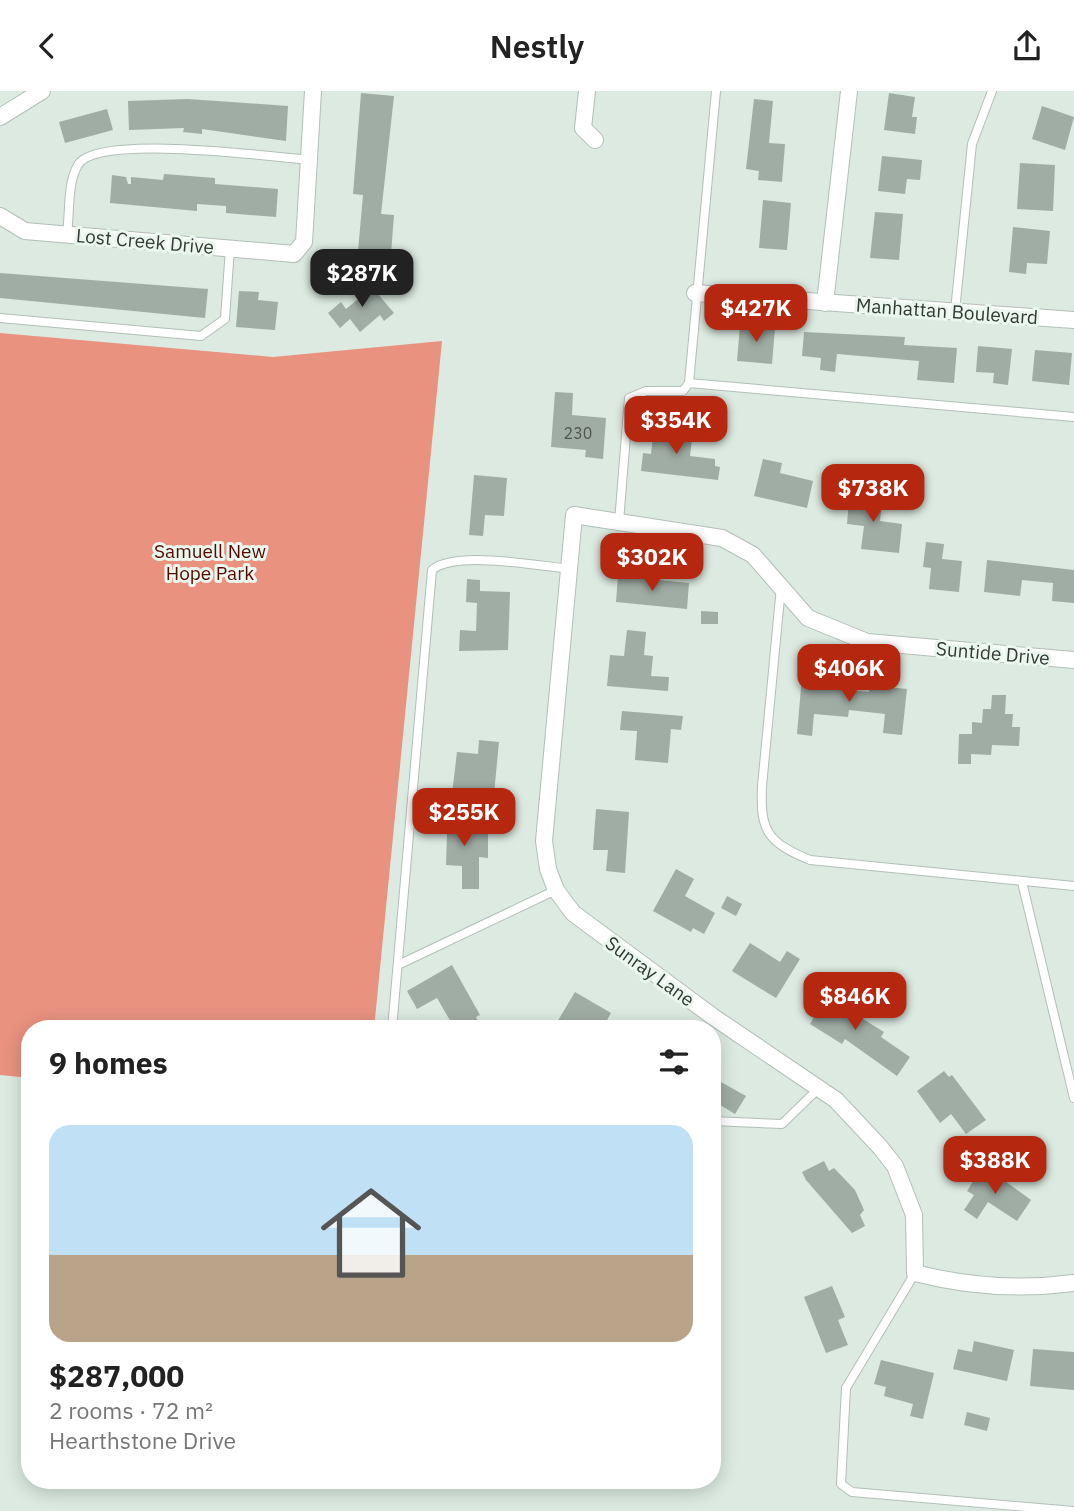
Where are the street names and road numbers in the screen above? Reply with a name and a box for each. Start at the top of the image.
street label: Lost Creek Drive [75,223,215,259]
street label: Manhattan Boulevard [855,293,1039,329]
street label: Suntide Drive [935,636,1051,670]
street label: Sunray Lane [601,931,699,1011]

